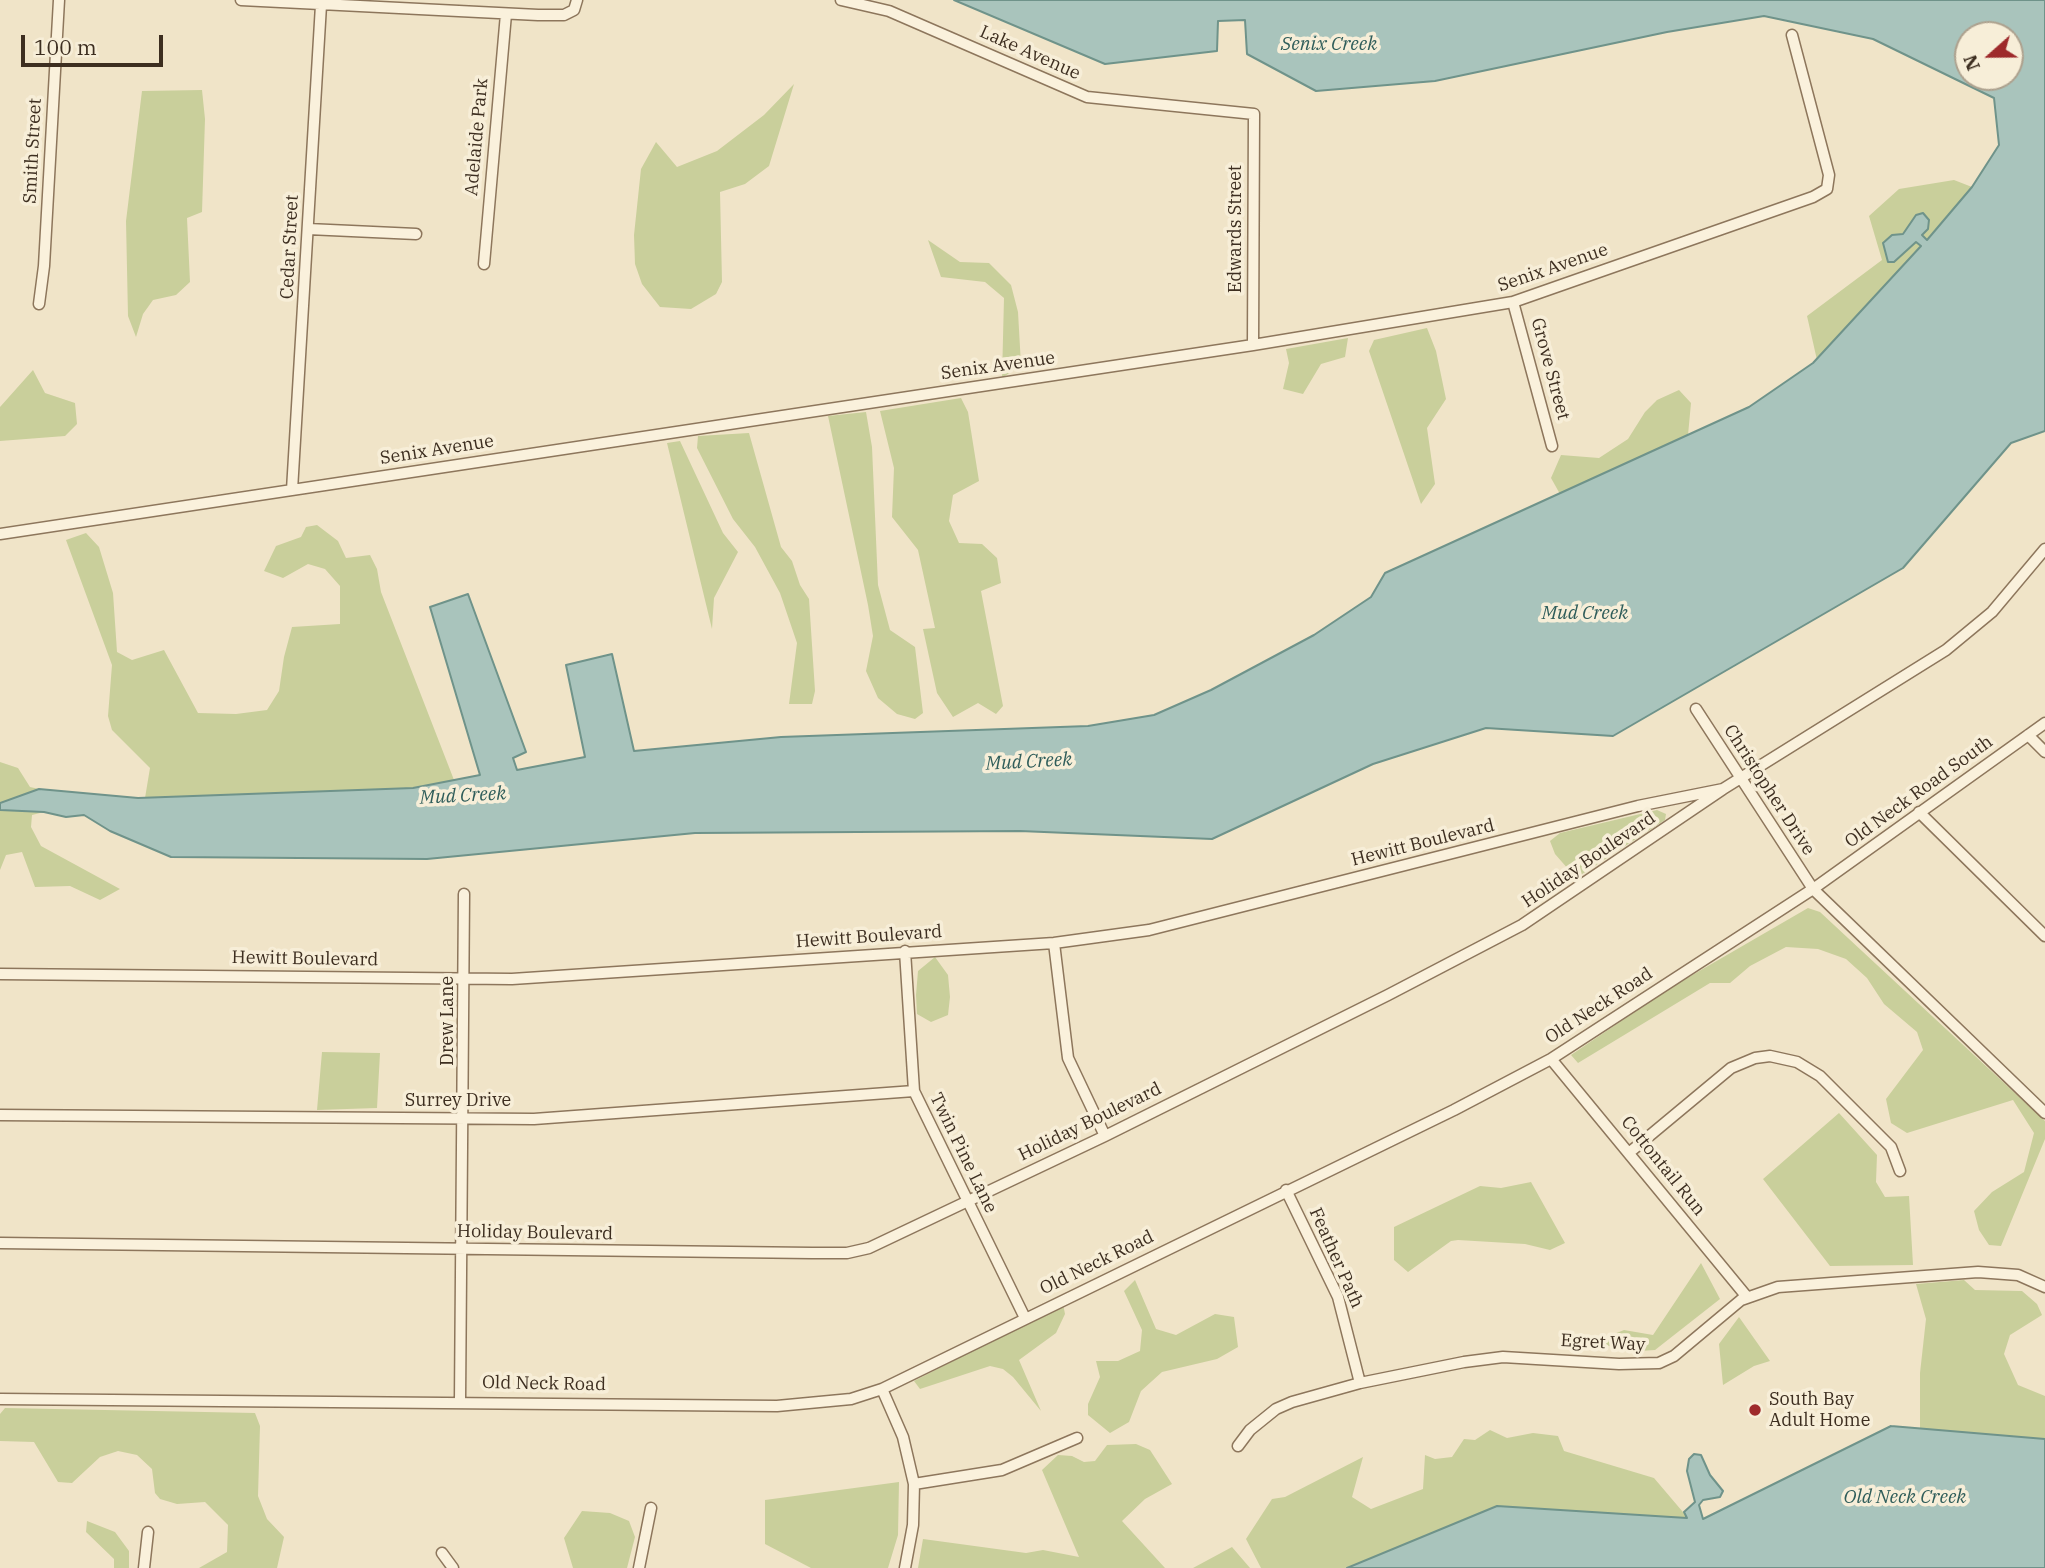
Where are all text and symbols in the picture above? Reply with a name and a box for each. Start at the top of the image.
scale bar [24,21,166,65]
street label: Lake Avenue [976,21,1084,85]
north arrow [1954,21,2024,91]
text: 100 m [34,33,97,61]
water label: Senix Creek [1281,34,1377,56]
text: N [1957,51,1985,74]
street label: Adelaide Park [461,77,493,197]
street label: Smith Street [19,98,47,204]
street label: Edwards Street [1225,165,1247,293]
street label: Cedar Street [276,194,304,300]
street label: Senix Avenue [1495,239,1611,297]
street label: Grove Street [1526,316,1574,422]
street label: Senix Avenue [940,347,1056,385]
street label: Senix Avenue [379,430,495,470]
water label: Mud Creek [1542,603,1628,625]
street label: Christopher Drive [1719,721,1819,859]
street label: Old Neck Road South [1841,731,1997,853]
water label: Mud Creek [985,748,1073,776]
water label: Mud Creek [419,782,507,810]
street label: Holiday Boulevard [1518,807,1660,913]
street label: Hewitt Boulevard [1349,815,1497,871]
street label: Hewitt Boulevard [795,921,943,953]
street label: Hewitt Boulevard [231,947,379,971]
street label: Old Neck Road [1541,963,1657,1049]
street label: Drew Lane [437,976,459,1066]
street label: Holiday Boulevard [1015,1078,1165,1166]
street label: Twin Pine Lane [925,1089,1001,1217]
street label: Surrey Drive [405,1090,511,1112]
street label: Cottontail Run [1616,1112,1710,1220]
street label: Feather Path [1304,1204,1368,1312]
street label: Holiday Boulevard [457,1221,613,1245]
street label: Old Neck Road [1037,1226,1157,1300]
street label: Egret Way [1560,1330,1646,1356]
street label: Old Neck Road [482,1372,606,1396]
place label: South Bay Adult Home [1769,1389,1870,1432]
marker: South Bay Adult Home [1747,1402,1763,1418]
water label: Old Neck Creek [1844,1487,1966,1509]

